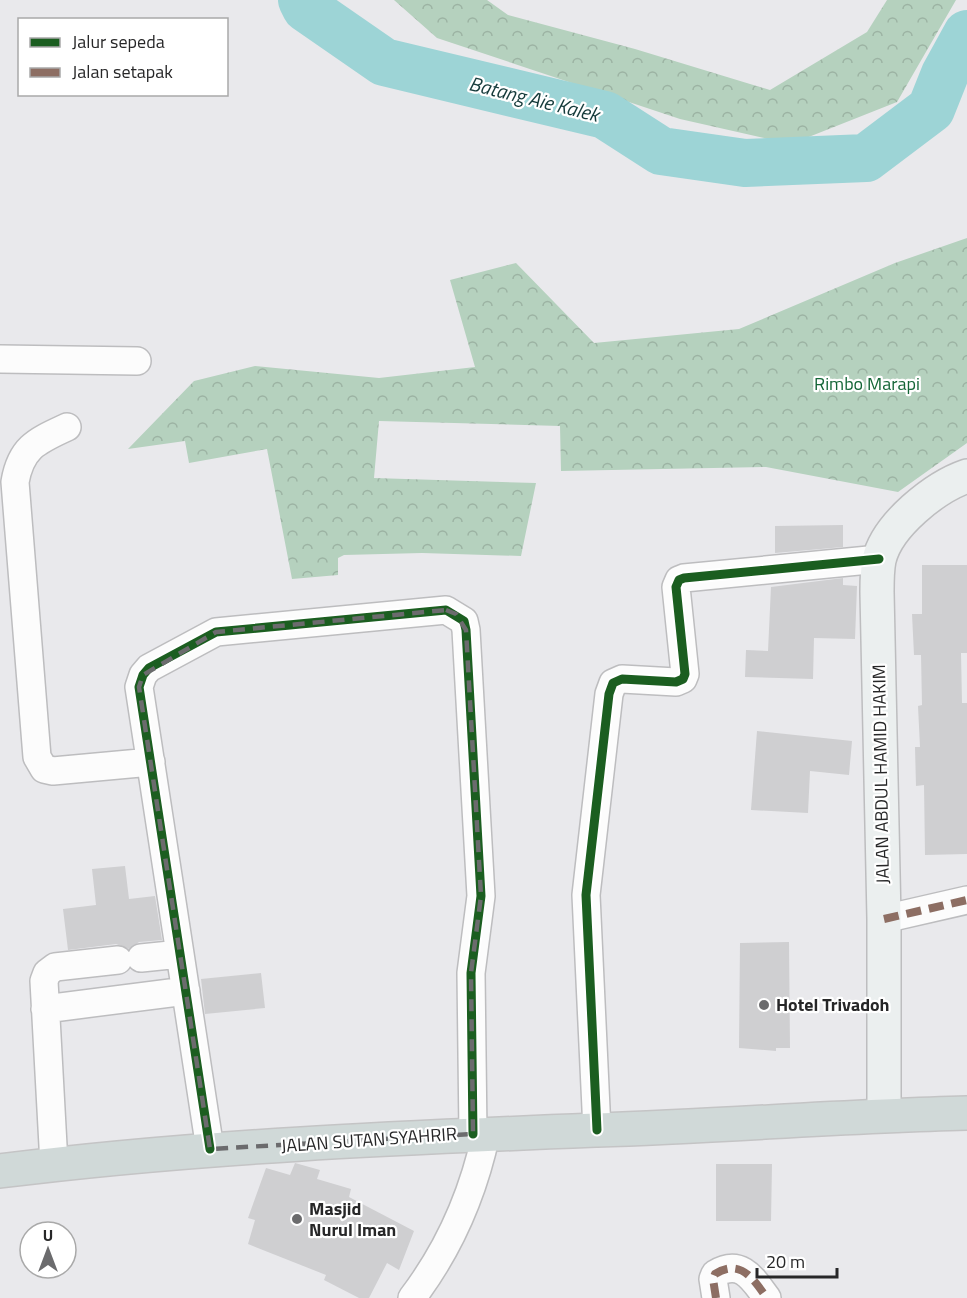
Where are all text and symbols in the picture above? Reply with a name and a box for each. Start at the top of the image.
legend [18,18,228,96]
text: Jalur sepeda [72,28,165,55]
text: Jalan setapak [72,58,173,85]
water label: Batang Aie Kalek [466,67,604,130]
park label: Rimbo Marapi [814,370,920,397]
street label: JALAN ABDUL HAMID HAKIM [865,664,896,884]
place label: Hotel Trivadoh [776,991,890,1018]
marker: Hotel Trivadoh [757,998,771,1012]
street label: JALAN SUTAN SYAHRIR [280,1120,458,1159]
place label: Masjid Nurul Iman [309,1195,396,1243]
marker: Masjid Nurul Iman [290,1212,304,1226]
north arrow [18,1220,78,1280]
text: U [43,1223,53,1247]
scale bar [757,1241,836,1279]
text: 20 m [766,1248,805,1275]

